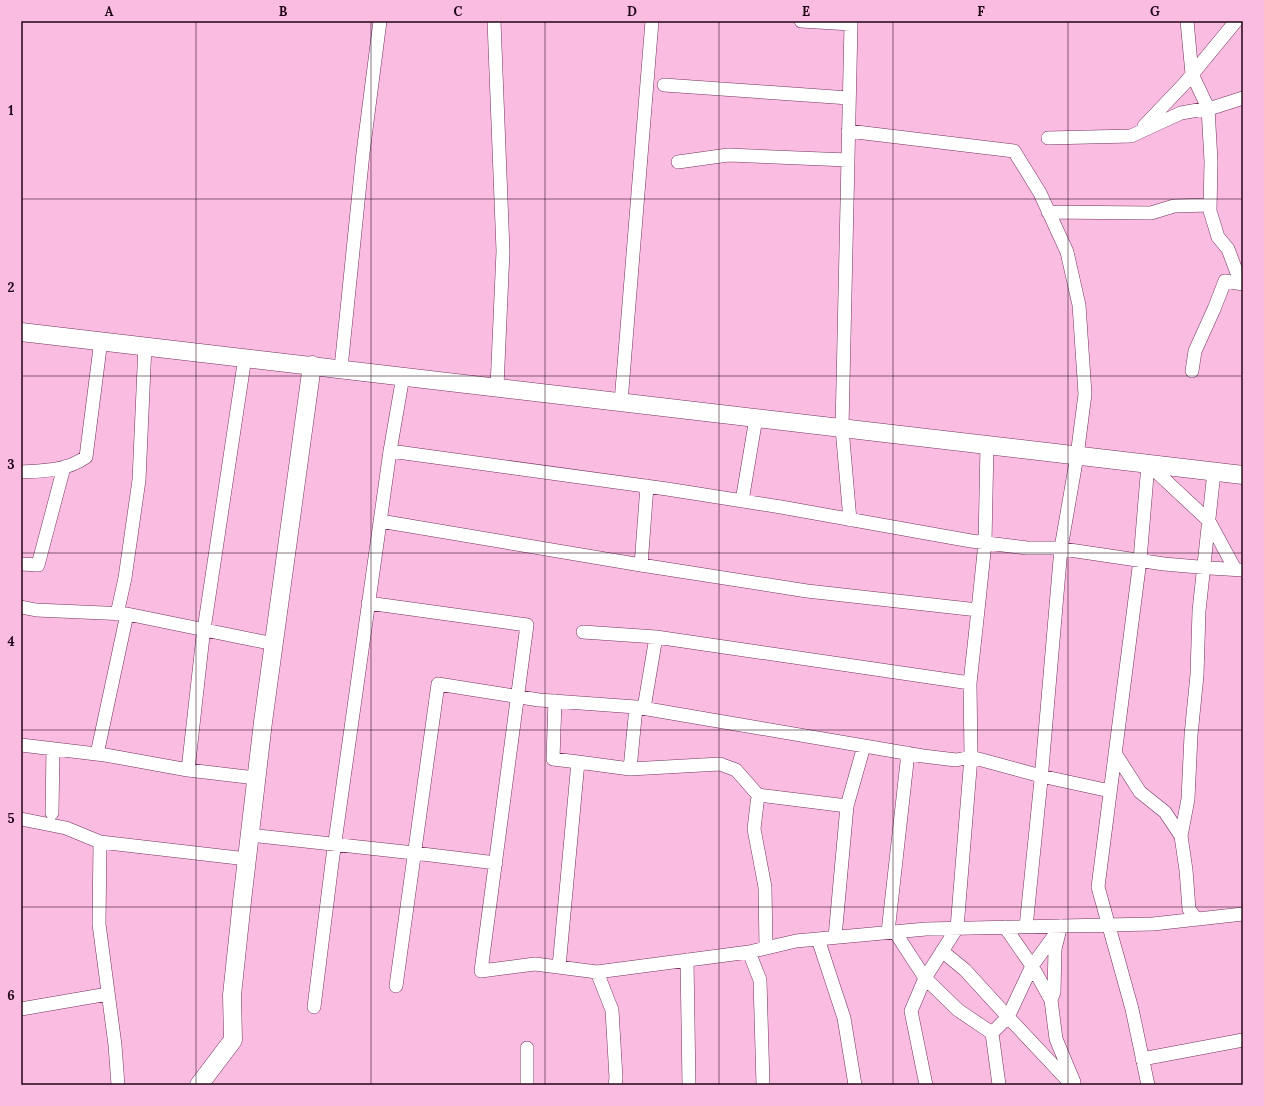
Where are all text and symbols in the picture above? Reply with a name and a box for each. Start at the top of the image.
text: A [105,3,114,20]
text: B [279,3,288,20]
text: C [454,3,463,20]
text: D [627,3,637,20]
text: E [802,3,810,20]
text: F [977,3,985,20]
text: G [1150,3,1160,20]
text: 1 [8,102,14,119]
text: 2 [8,279,15,296]
text: 3 [7,456,15,473]
text: 4 [7,633,15,650]
text: 5 [7,810,15,827]
text: 6 [7,987,15,1004]

